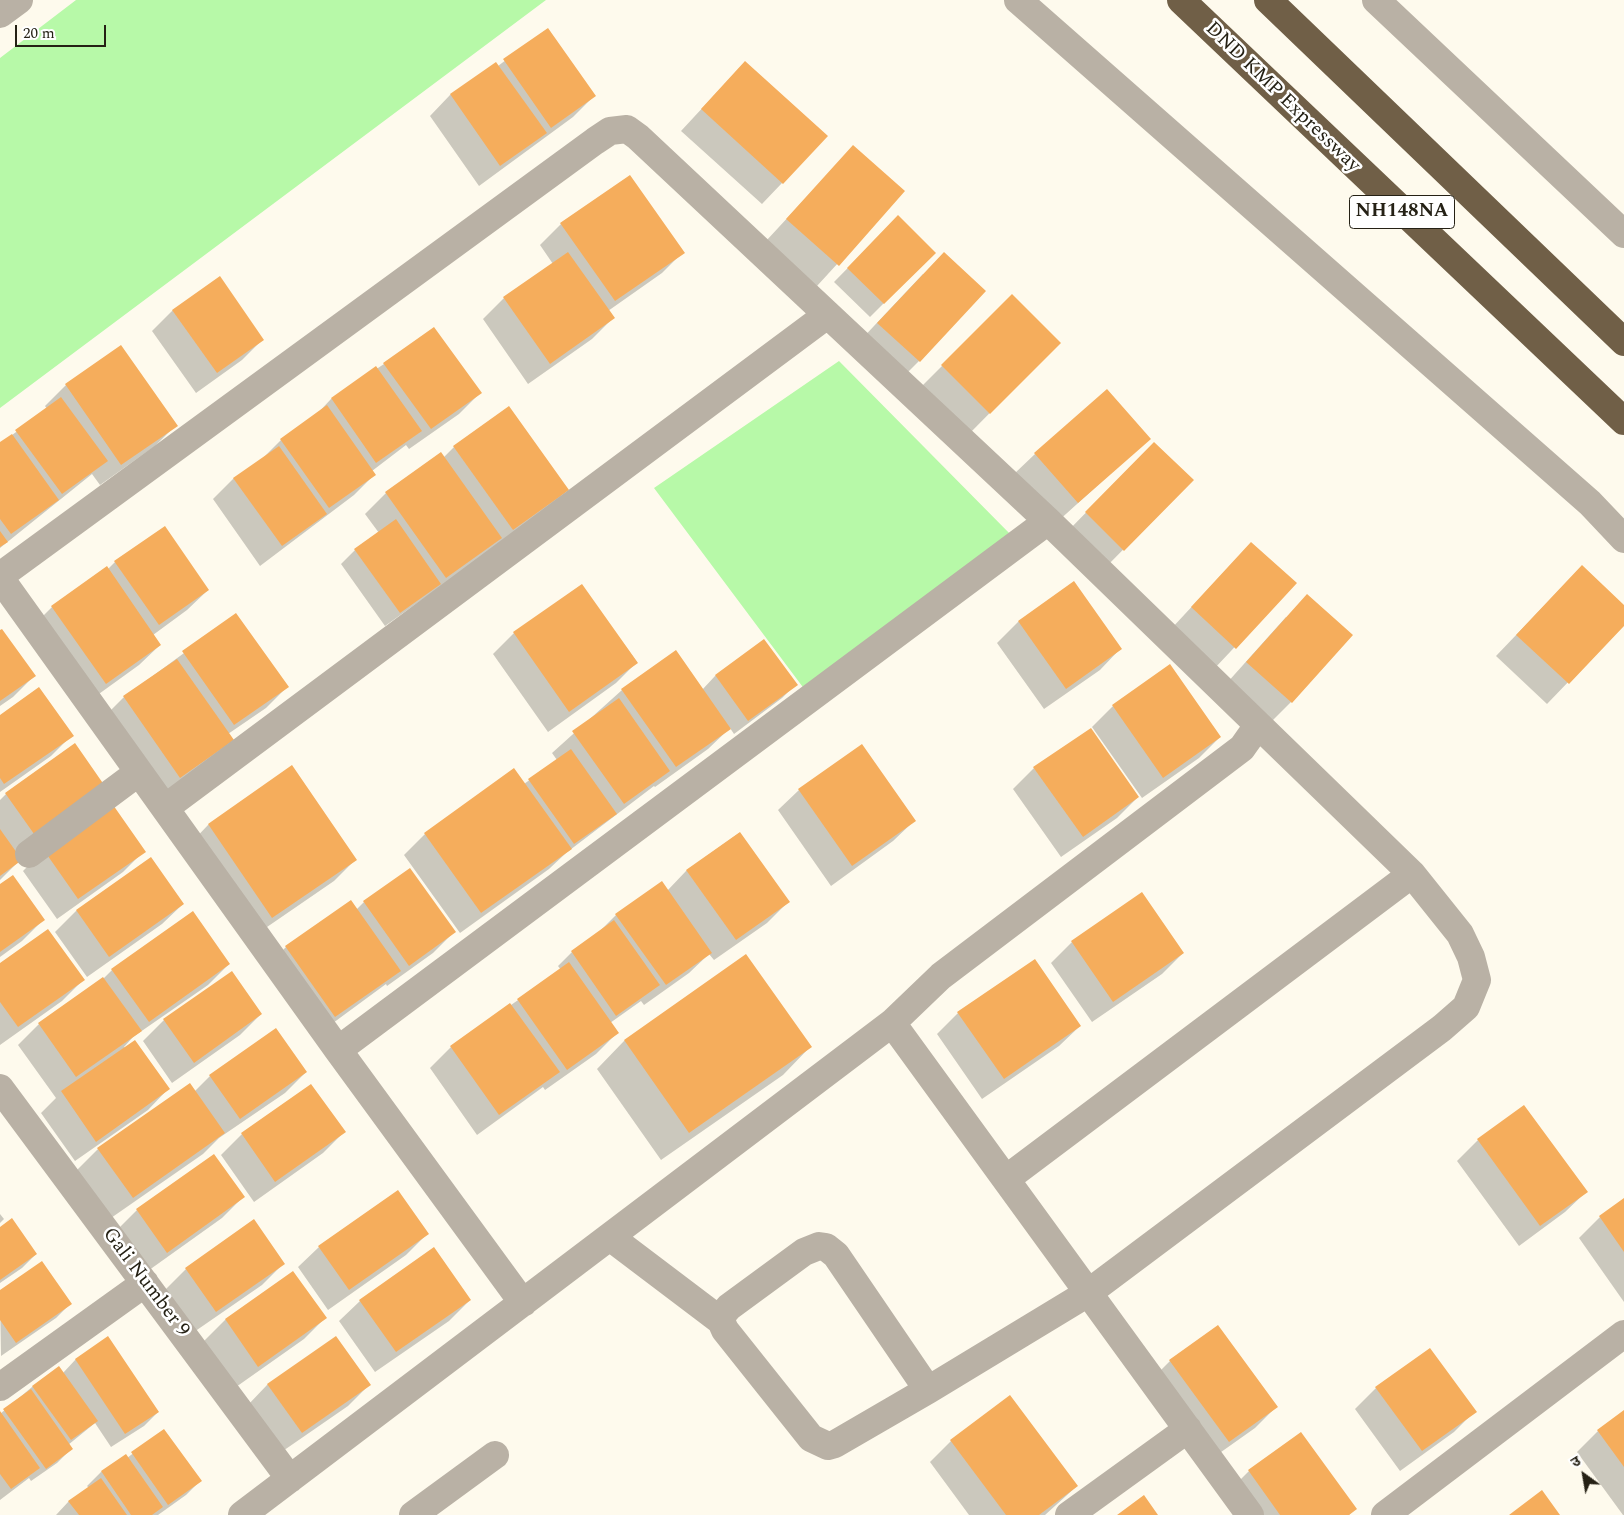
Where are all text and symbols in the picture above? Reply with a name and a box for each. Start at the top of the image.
scale bar [18,15,109,47]
street label: DND KMP Expressway [1199,18,1365,178]
text: 20 m [23,22,55,45]
road number: NH148NA [1350,196,1454,228]
street label: Gali Number 9 [96,1224,194,1342]
north arrow [1559,1450,1609,1500]
text: उ [1567,1451,1585,1473]

